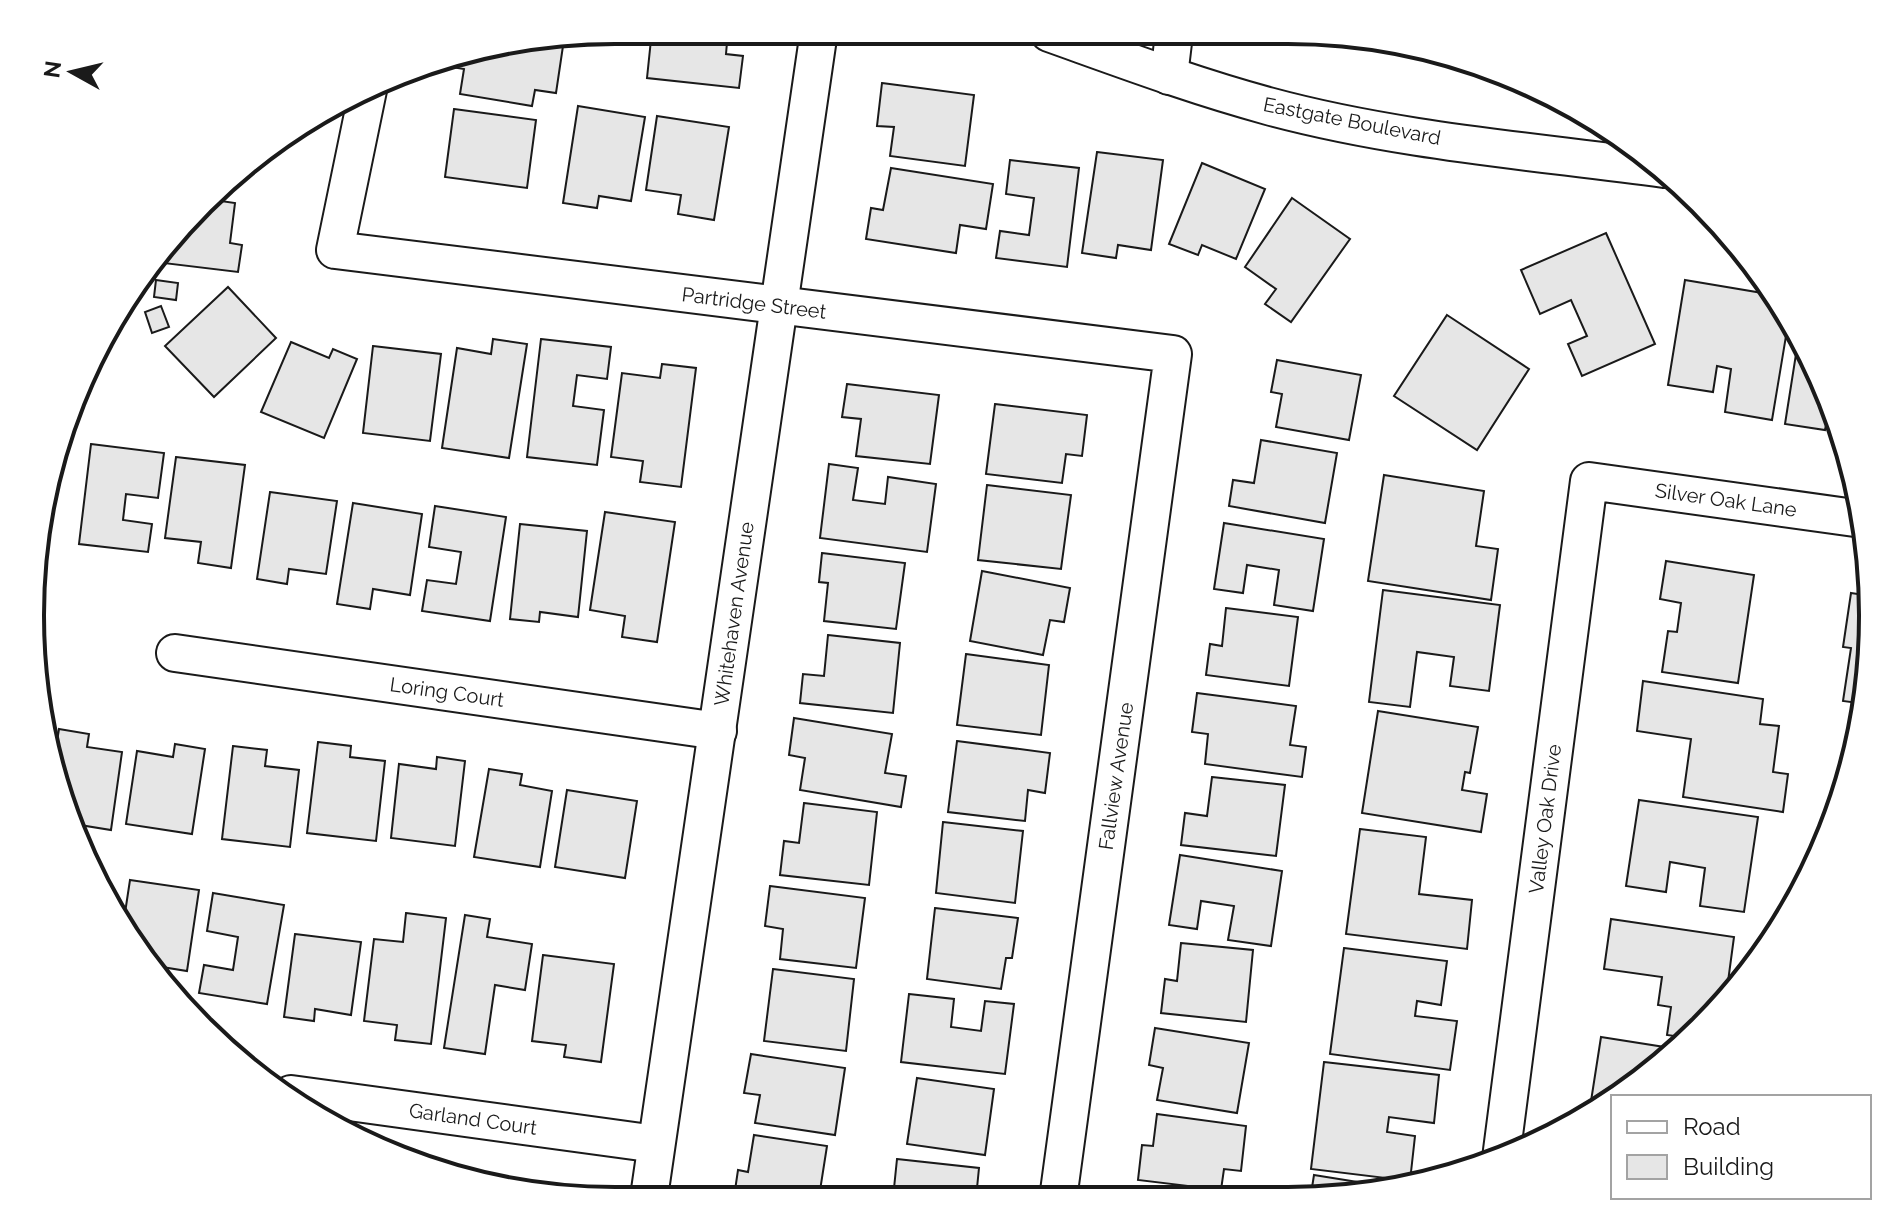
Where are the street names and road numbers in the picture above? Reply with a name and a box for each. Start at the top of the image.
street label: Eastgate Boulevard [1261,92,1443,150]
street label: Partridge Street [680,282,828,324]
street label: Silver Oak Lane [1654,478,1799,522]
street label: Whitehaven Avenue [709,520,759,708]
street label: Loring Court [388,672,506,712]
street label: Fallview Avenue [1094,700,1138,851]
street label: Valley Oak Drive [1524,743,1566,895]
street label: Garland Court [407,1098,539,1140]

